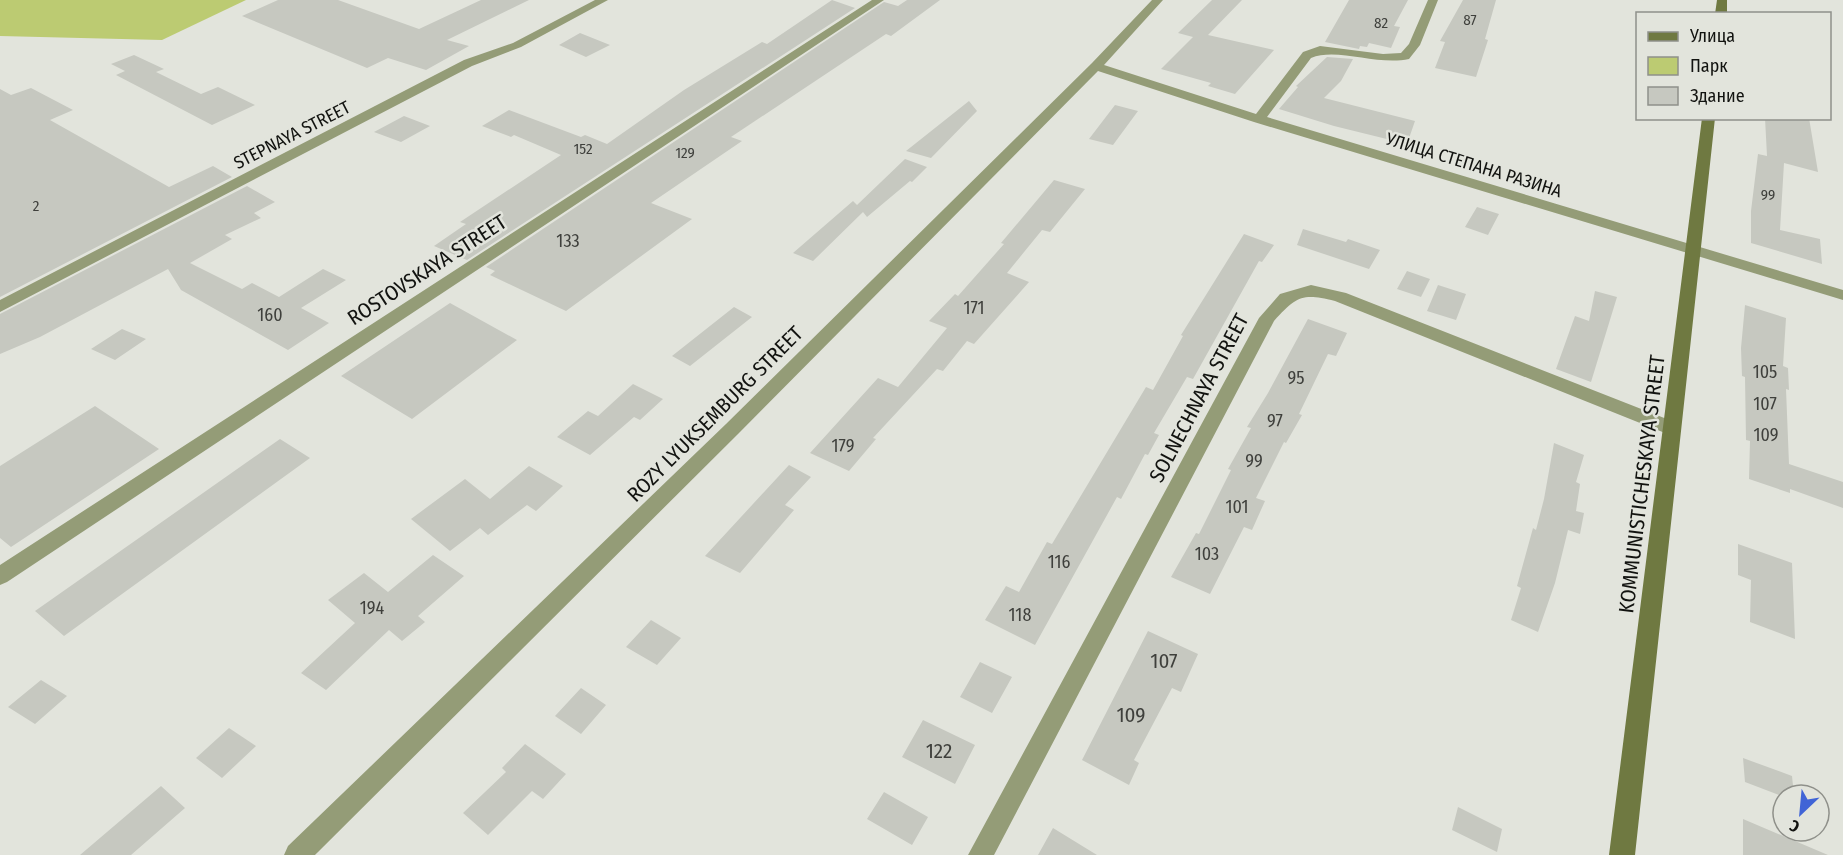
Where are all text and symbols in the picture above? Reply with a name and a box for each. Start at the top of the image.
house number: 87 [1463,11,1477,29]
legend [1636,12,1831,120]
house number: 82 [1374,14,1388,32]
text: Улица [1689,25,1735,47]
text: Парк [1690,55,1728,77]
text: Здание [1690,85,1745,107]
street label: STEPNAYA STREET [230,96,355,174]
street label: УЛИЦА СТЕПАНА РАЗИНА [1382,127,1565,202]
house number: 152 [573,140,593,158]
house number: 129 [675,144,695,162]
house number: 99 [1761,186,1775,204]
house number: 2 [33,197,40,215]
street label: ROSTOVSKAYA STREET [343,209,512,331]
house number: 133 [556,230,580,252]
house number: 171 [963,297,985,319]
house number: 160 [257,304,283,326]
street label: SOLNECHNAYA STREET [1144,309,1255,487]
street label: ROZY LYUKSEMBURG STREET [622,320,809,507]
street label: KOMMUNISTICHESKAYA STREET [1613,353,1671,615]
house number: 105 [1753,361,1777,383]
house number: 95 [1287,367,1305,389]
house number: 107 [1753,393,1777,415]
house number: 97 [1267,410,1283,432]
house number: 109 [1753,424,1779,446]
house number: 179 [832,435,854,457]
house number: 99 [1245,450,1263,472]
house number: 101 [1226,496,1248,518]
house number: 103 [1195,543,1219,565]
house number: 116 [1048,551,1070,573]
house number: 194 [360,597,384,619]
house number: 118 [1009,604,1031,626]
house number: 107 [1150,648,1178,674]
house number: 109 [1116,702,1146,728]
house number: 122 [926,738,952,764]
north arrow [1771,783,1831,843]
text: С [1786,815,1803,836]

